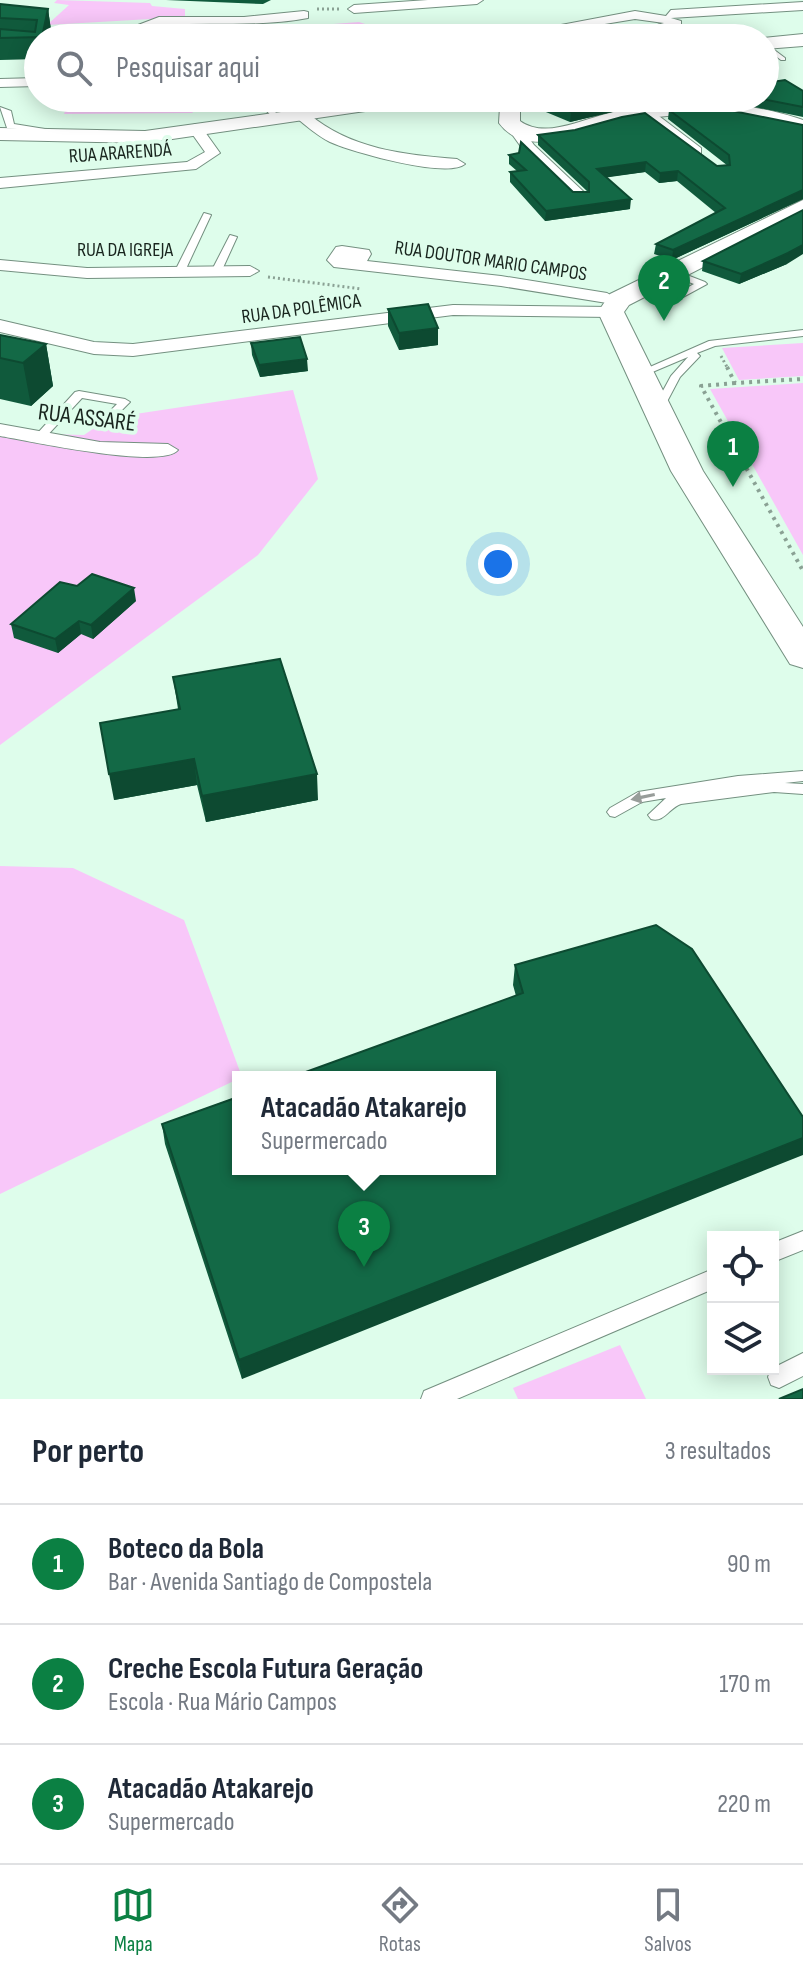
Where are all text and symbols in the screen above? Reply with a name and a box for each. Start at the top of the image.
search box [24,24,779,112]
icon: search [52,46,96,90]
text: Pesquisar aqui [116,50,260,86]
street label: RUA ARARENDÁ [68,137,173,169]
street label: RUA DOUTOR MARIO CAMPOS [393,236,589,286]
street label: RUA DA IGREJA [77,238,173,262]
pin: 2 [638,255,690,321]
street label: RUA DA POLÊMICA [240,289,363,329]
street label: RUA ASSARÉ [36,397,138,438]
pin: 1 [707,421,759,487]
your location [478,544,518,584]
one-way arrow [630,791,655,804]
popup [232,1071,496,1175]
text: Atacadão Atakarejo [261,1090,467,1126]
text: Supermercado [261,1126,388,1157]
pin: 3 [338,1201,390,1267]
map controls [707,1231,779,1375]
button: locate [707,1231,779,1303]
button: layers [707,1303,779,1375]
text: Por perto [32,1431,144,1472]
text: 3 resultados [665,1436,771,1467]
text: Boteco da Bola [108,1531,264,1567]
text: 1 [53,1549,63,1580]
text: 90 m [727,1549,771,1580]
text: Bar · Avenida Santiago de Compostela [108,1567,432,1598]
text: Creche Escola Futura Geração [108,1651,423,1687]
text: 2 [52,1669,64,1700]
text: 170 m [719,1669,771,1700]
text: Escola · Rua Mário Campos [108,1687,337,1718]
text: Atacadão Atakarejo [108,1771,314,1807]
text: 3 [52,1789,64,1820]
text: 220 m [717,1789,771,1820]
text: Supermercado [108,1807,235,1838]
tab: Mapa [111,1883,155,1958]
tab: Rotas [378,1883,422,1958]
tab: Salvos [644,1883,692,1958]

